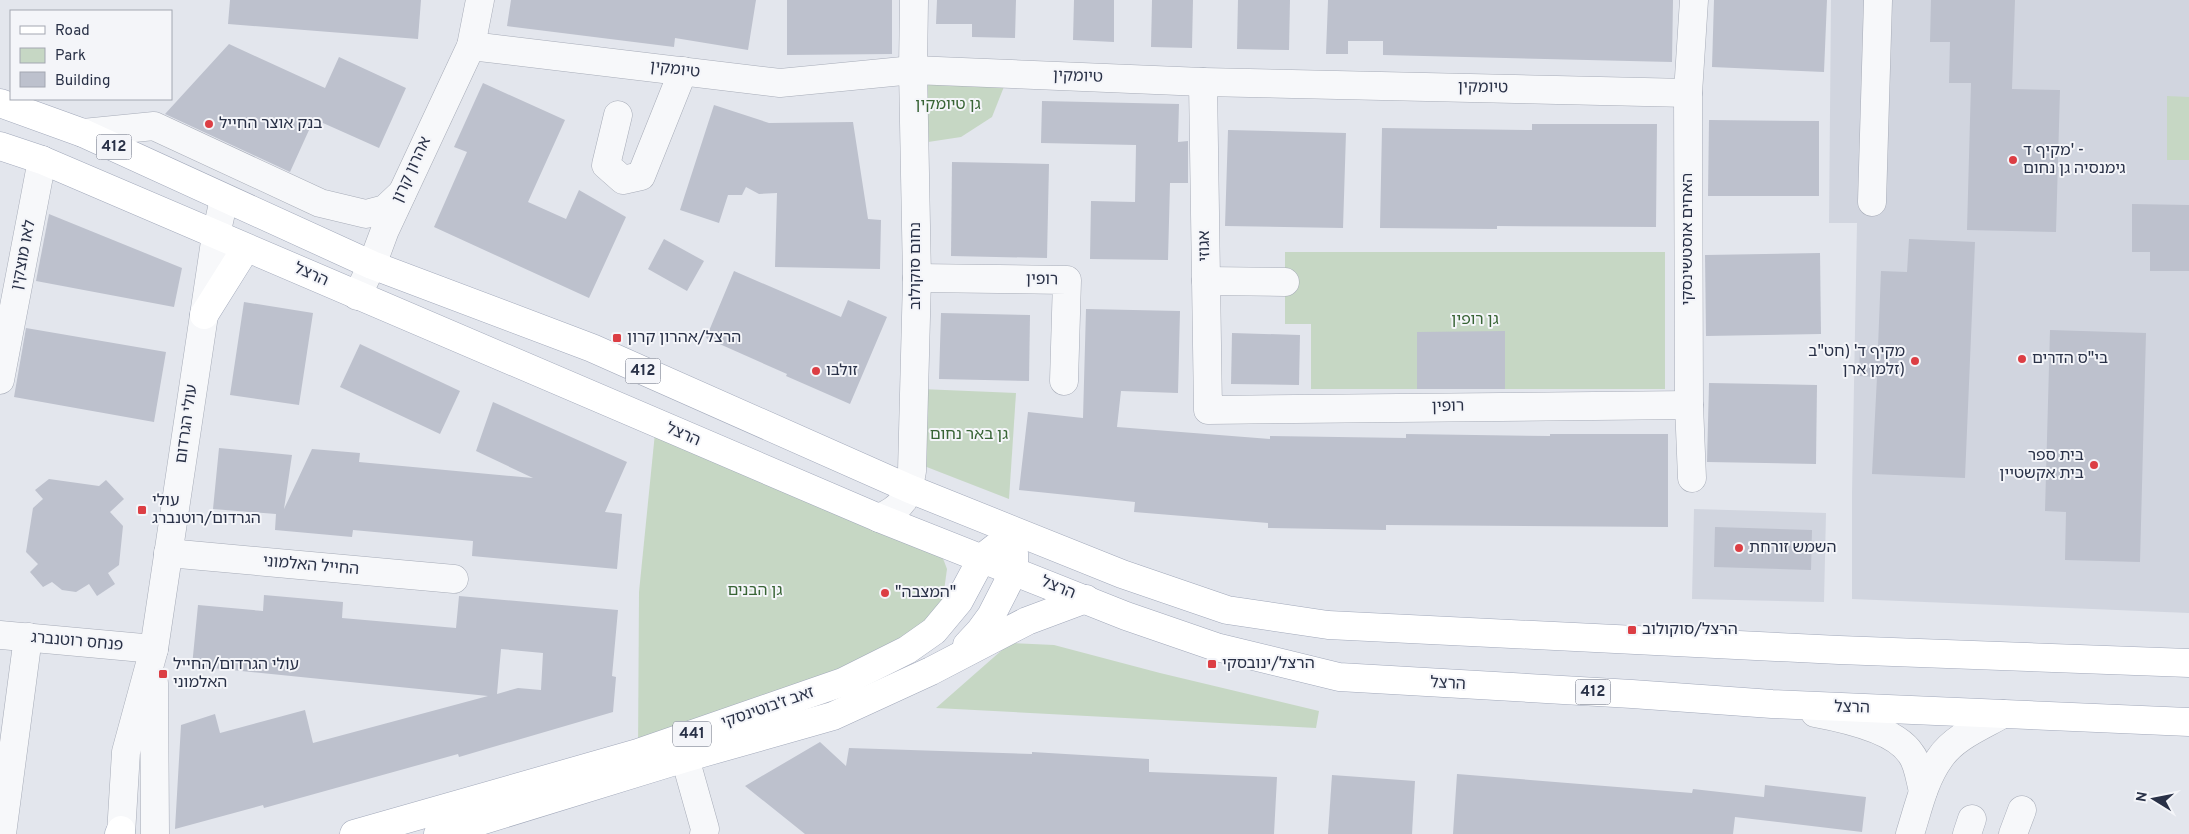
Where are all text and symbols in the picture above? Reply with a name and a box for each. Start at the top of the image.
legend [10,10,172,100]
text: Road [55,22,90,41]
text: Park [55,47,86,66]
street label: טיומקין [649,57,701,83]
street label: טיומקין [1053,66,1103,88]
text: Building [55,72,110,91]
street label: טיומקין [1458,78,1508,98]
park label: גן טיומקין [915,95,981,115]
place label: בנק אוצר החייל [219,114,322,134]
marker: בנק אוצר החייל [203,118,215,130]
road number: 412 [96,134,132,160]
street label: אהרון קרון [388,134,436,206]
place label: מקיף ד' - גימנסיה גן נחום [2023,141,2125,179]
marker: מקיף ד' - גימנסיה גן נחום [2007,154,2019,166]
street label: האחים אוסטשינסקי [1678,173,1698,305]
street label: לאו מוצקין [7,218,41,292]
street label: נחום סוקולוב [906,222,926,310]
street label: אגוזי [1195,230,1215,262]
street label: הרצל [291,259,331,291]
street label: רופין [1026,270,1058,290]
park label: גן רופין [1451,310,1499,330]
place label: הרצל/אהרון קרון [627,328,741,348]
marker: הרצל/אהרון קרון [611,332,623,344]
place label: מקיף ד' (חט"ב זלמן ארן) [1808,342,1905,380]
place label: בי"ס הדרים [2032,349,2108,369]
marker: בי"ס הדרים [2016,353,2028,365]
marker: מקיף ד' (חט"ב זלמן ארן) [1909,355,1921,367]
road number: 412 [626,358,660,384]
place label: זולבו [826,361,858,381]
marker: זולבו [810,365,822,377]
street label: עולי הגרדום [172,383,202,465]
street label: רופין [1432,397,1464,417]
street label: הרצל [663,419,703,451]
park label: גן באר נחום [930,425,1008,445]
place label: בית ספר בית אקשטיין [1999,446,2084,484]
marker: בית ספר בית אקשטיין [2088,459,2100,471]
place label: עולי הגרדום/רוטנברג [152,491,261,529]
marker: עולי הגרדום/רוטנברג [136,504,148,516]
place label: השמש זורחת [1749,538,1837,558]
marker: השמש זורחת [1733,542,1745,554]
street label: החייל האלמוני [262,552,360,580]
street label: הרצל [1038,572,1078,604]
park label: גן הבנים [727,581,783,601]
place label: "המצבה" [895,583,956,603]
marker: "המצבה" [879,587,891,599]
place label: הרצל/סוקולוב [1642,620,1738,640]
marker: הרצל/סוקולוב [1626,624,1638,636]
street label: פנחס רוטנברג [30,628,124,656]
place label: הרצל/ינובסקי [1222,654,1315,674]
place label: עולי הגרדום/החייל האלמוני [173,655,299,693]
marker: הרצל/ינובסקי [1206,658,1218,670]
marker: עולי הגרדום/החייל האלמוני [157,668,169,680]
street label: הרצל [1430,673,1466,695]
road number: 412 [1576,680,1610,704]
street label: זאב ז'בוטינסקי [719,683,817,733]
street label: הרצל [1834,697,1870,719]
road number: 441 [673,722,711,746]
north arrow [2129,774,2179,824]
text: N [2133,791,2152,803]

